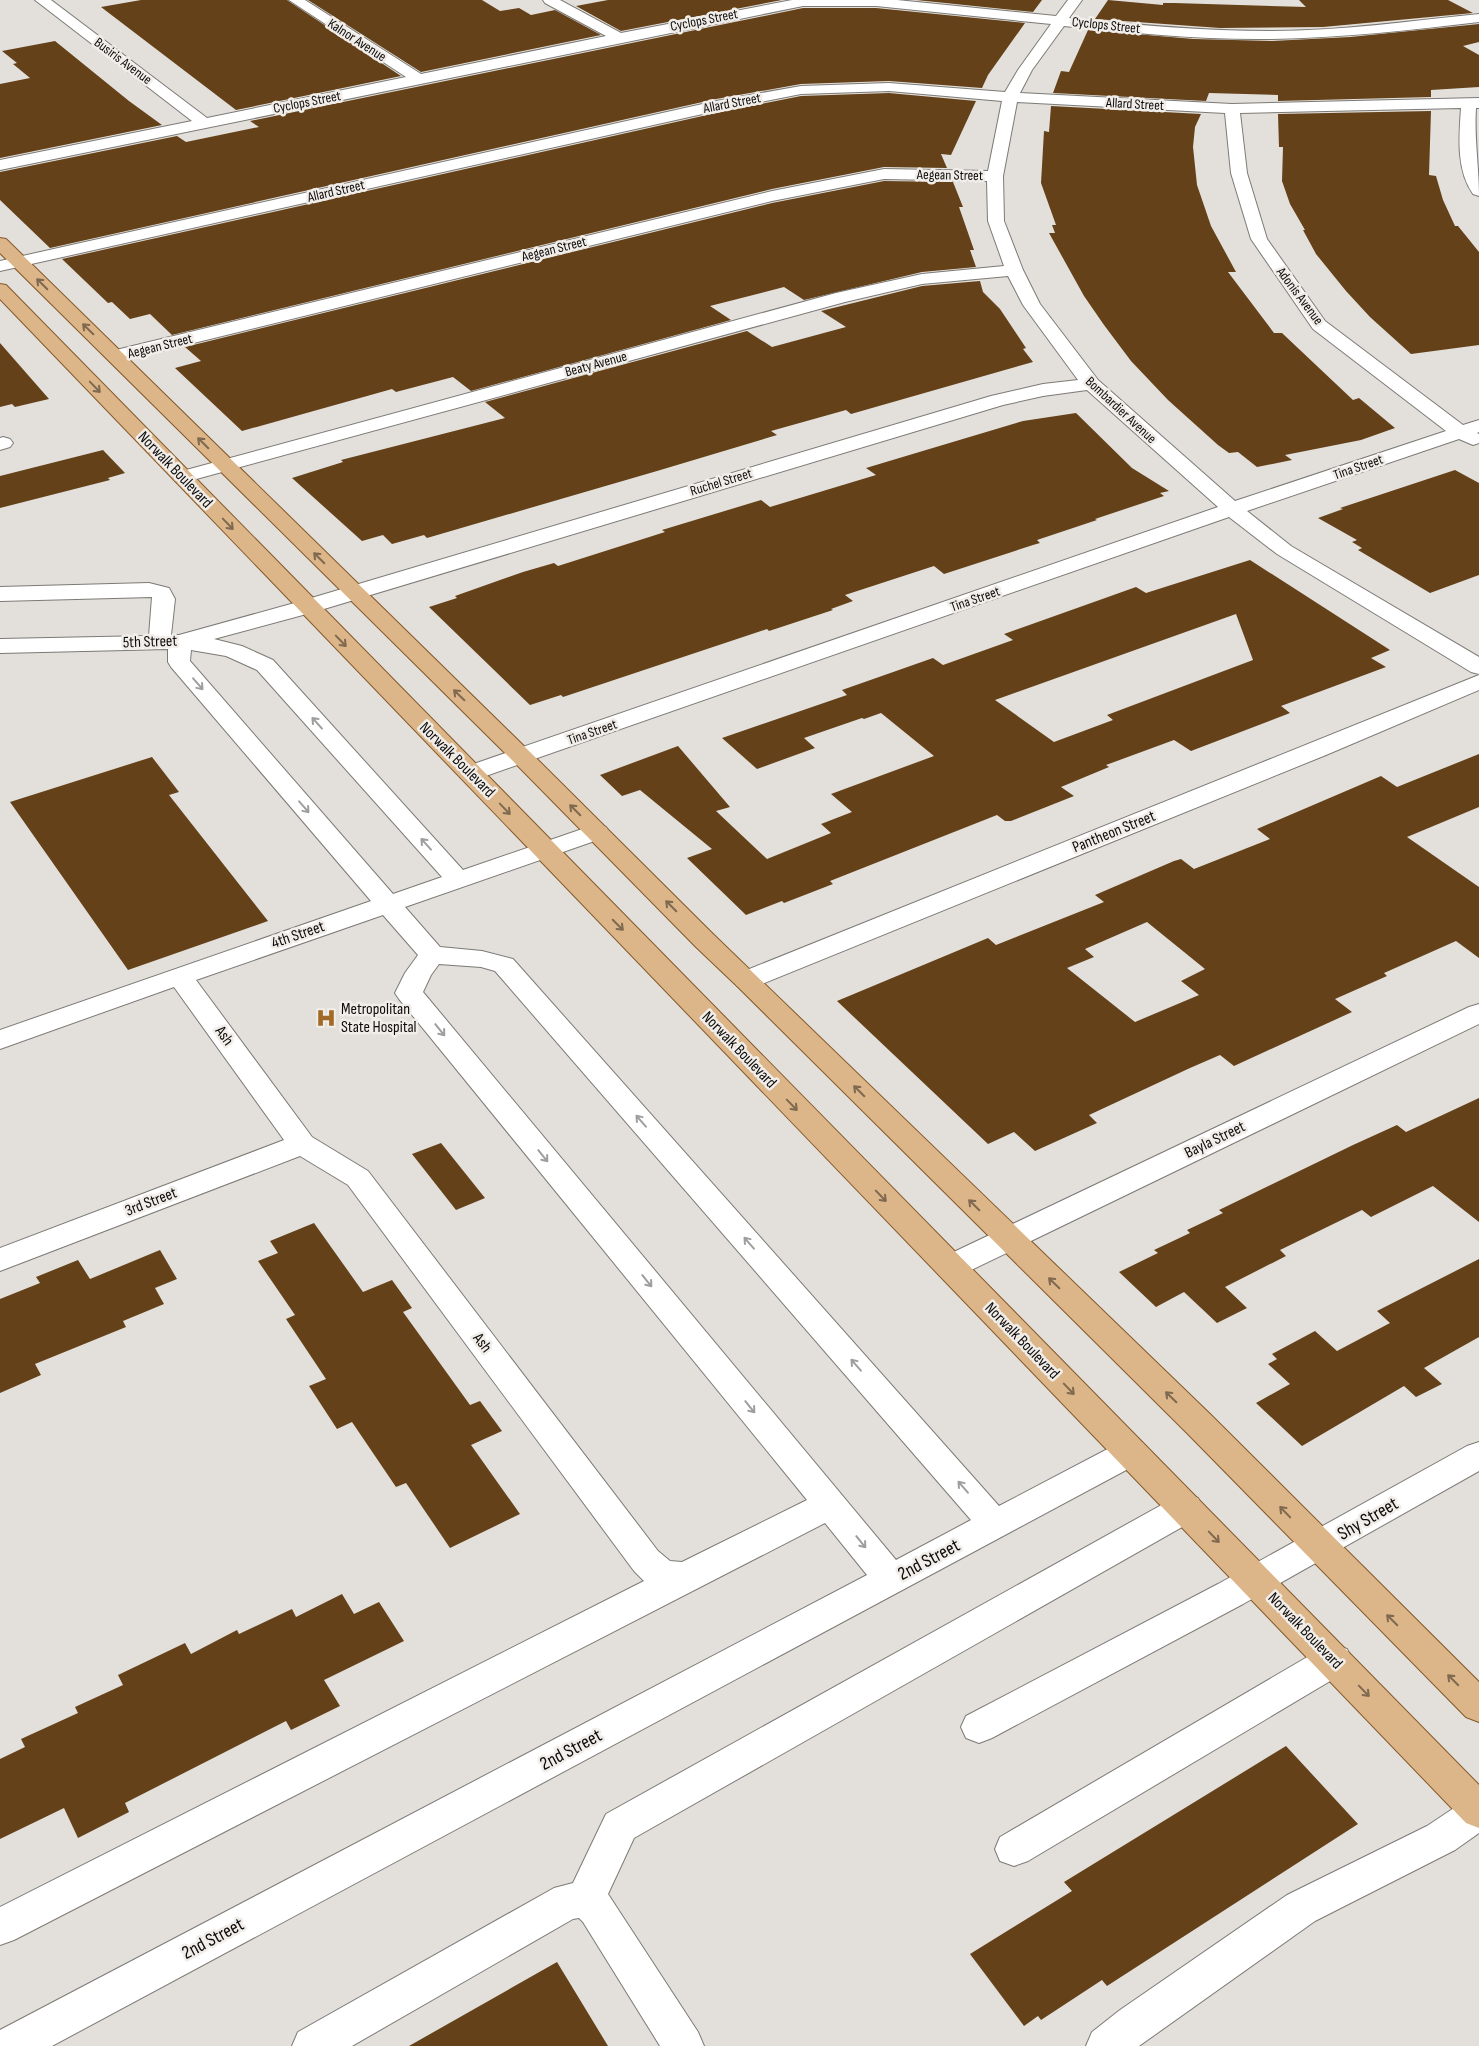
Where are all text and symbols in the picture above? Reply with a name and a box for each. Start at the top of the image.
street label: Cyclops Street [669,5,739,35]
street label: Cyclops Street [1071,13,1141,37]
street label: Kalnor Avenue [324,15,390,65]
street label: Busiris Avenue [91,34,155,88]
street label: Cyclops Street [272,87,342,117]
street label: Allard Street [701,89,762,117]
street label: Allard Street [1105,94,1164,114]
street label: Aegean Street [916,166,983,184]
street label: Allard Street [305,176,366,206]
street label: Aegean Street [519,233,588,265]
street label: Adonis Avenue [1272,263,1327,328]
one-way arrow [36,278,48,290]
one-way arrow [81,323,94,335]
street label: Aegean Street [125,330,194,362]
street label: Beaty Avenue [563,348,629,380]
street label: Bombardier Avenue [1082,373,1160,447]
one-way arrow [89,381,101,393]
street label: Norwalk Boulevard [134,428,216,512]
one-way arrow [197,437,210,449]
street label: Tina Street [1331,451,1385,483]
street label: Ruchel Street [688,465,754,499]
one-way arrow [222,518,234,530]
one-way arrow [313,552,325,564]
street label: Tina Street [948,583,1002,615]
street label: 5th Street [122,632,178,652]
one-way arrow [334,635,346,647]
one-way arrow [192,677,204,690]
one-way arrow [454,690,466,702]
street label: Tina Street [565,716,619,748]
one-way arrow [312,717,323,730]
street label: Norwalk Boulevard [415,718,499,802]
one-way arrow [298,800,309,813]
one-way arrow [499,802,511,815]
one-way arrow [569,804,581,816]
street label: Pantheon Street [1070,807,1158,857]
one-way arrow [421,837,432,850]
one-way arrow [665,900,677,912]
street label: 4th Street [269,917,327,953]
one-way arrow [612,919,624,931]
place label: Metropolitan State Hospital [341,1000,417,1037]
hospital icon: Metropolitan State Hospital [315,1007,337,1029]
street label: Norwalk Boulevard [698,1008,780,1092]
street label: Ash [210,1022,237,1049]
one-way arrow [435,1024,446,1037]
one-way arrow [853,1084,865,1097]
one-way arrow [786,1098,798,1111]
one-way arrow [635,1115,647,1128]
street label: Bayla Street [1182,1117,1248,1163]
one-way arrow [538,1149,549,1162]
street label: 3rd Street [122,1183,180,1221]
one-way arrow [875,1190,887,1203]
one-way arrow [968,1199,981,1211]
one-way arrow [743,1237,754,1250]
one-way arrow [641,1275,652,1288]
one-way arrow [1048,1277,1060,1289]
street label: Norwalk Boulevard [981,1299,1063,1383]
street label: Ash [468,1329,495,1357]
one-way arrow [850,1359,862,1372]
one-way arrow [1063,1383,1075,1395]
one-way arrow [1164,1391,1177,1403]
one-way arrow [744,1400,755,1413]
one-way arrow [957,1481,969,1494]
street label: Shy Street [1333,1492,1403,1546]
one-way arrow [1279,1507,1291,1519]
one-way arrow [1208,1530,1220,1543]
street label: 2nd Street [894,1534,964,1586]
one-way arrow [856,1535,867,1548]
street label: Norwalk Boulevard [1264,1589,1346,1673]
one-way arrow [1386,1614,1398,1626]
one-way arrow [1447,1674,1459,1686]
one-way arrow [1358,1685,1370,1698]
street label: 2nd Street [536,1724,606,1776]
street label: 2nd Street [178,1913,248,1965]

